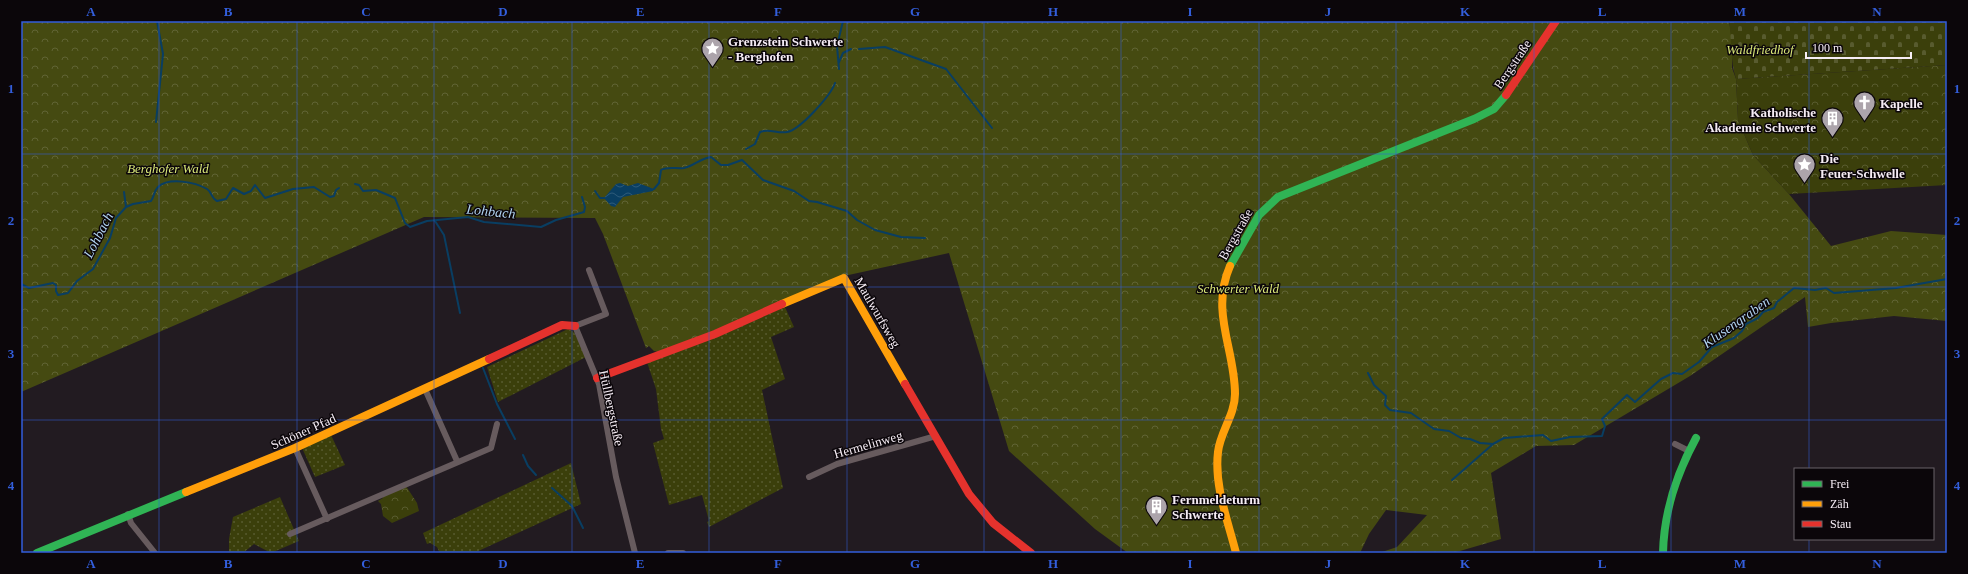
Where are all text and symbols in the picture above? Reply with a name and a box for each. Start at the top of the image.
text: A [86,4,96,19]
text: B [224,4,233,19]
text: C [361,4,371,19]
text: D [498,4,508,19]
text: E [636,4,644,19]
text: F [774,4,782,19]
text: G [910,4,920,19]
text: H [1048,4,1058,19]
text: I [1187,4,1193,19]
text: J [1325,4,1332,19]
text: K [1460,4,1471,19]
text: L [1598,4,1607,19]
text: M [1734,4,1746,19]
text: N [1872,4,1882,19]
place label: Grenzstein Schwerte - Berghofen [728,34,843,64]
scale bar [1806,34,1911,60]
place icon: Grenzstein Schwerte - Berghofen [700,35,726,68]
street label: Bergstraße [1491,37,1534,92]
text: 100 m [1812,41,1843,55]
park label: Waldfriedhof [1726,42,1796,57]
text: 1 [8,81,14,96]
text: 1 [1954,81,1960,96]
church icon: Kapelle [1851,90,1877,123]
place label: Kapelle [1880,96,1923,111]
place label: Katholische Akademie Schwerte [1705,105,1816,135]
building icon: Katholische Akademie Schwerte [1819,106,1845,139]
place label: Die Feuer-Schwelle [1820,151,1905,181]
place icon: Die Feuer-Schwelle [1791,152,1817,185]
park label: Berghofer Wald [127,161,209,176]
water label: Lohbach [465,201,516,222]
street label: Bergstraße [1215,206,1256,262]
water label: Lohbach [80,210,116,261]
text: 2 [8,213,14,228]
text: 2 [1954,213,1960,228]
street label: Maulwurfsweg [851,274,904,351]
park label: Schwerter Wald [1197,281,1280,296]
water label: Klusengraben [1699,294,1773,352]
text: 3 [8,346,15,361]
text: 3 [1954,346,1961,361]
street label: Hüllbergstraße [596,369,627,448]
street label: Schöner Pfad [268,410,339,452]
street label: Hermelinweg [832,427,905,461]
legend [1794,468,1934,540]
text: Frei [1830,477,1850,491]
text: 4 [8,478,15,493]
text: 4 [1954,478,1961,493]
place label: Fernmeldeturm Schwerte [1172,492,1260,522]
building icon: Fernmeldeturm Schwerte [1144,493,1170,526]
text: Zäh [1830,497,1849,511]
text: Stau [1830,517,1851,531]
text: A [86,556,96,571]
text: B [224,556,233,571]
text: C [361,556,371,571]
text: D [498,556,508,571]
text: E [636,556,644,571]
text: F [774,556,782,571]
text: G [910,556,920,571]
text: H [1048,556,1058,571]
text: I [1187,556,1193,571]
text: J [1325,556,1332,571]
text: K [1460,556,1471,571]
text: L [1598,556,1607,571]
text: M [1734,556,1746,571]
text: N [1872,556,1882,571]

